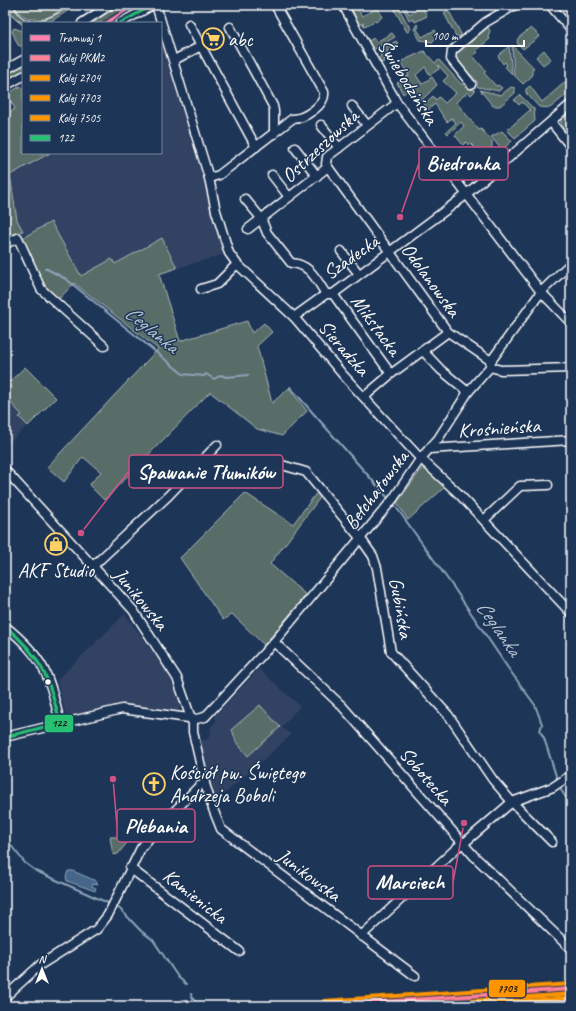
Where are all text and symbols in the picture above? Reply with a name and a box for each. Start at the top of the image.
legend [22,22,162,154]
scale bar [426,22,524,48]
supermarket icon: abc [200,26,226,52]
place label: abc [228,27,253,52]
text: 100 m [432,28,459,44]
text: Tramwaj 1 [58,30,102,46]
street label: Świebodzińska [372,35,445,130]
text: Kolej PKM2 [58,50,106,66]
text: Kolej 2704 [58,70,102,86]
text: Kolej 7703 [58,90,102,106]
street label: Ostrzeszowska [276,103,365,188]
text: Kolej 7505 [58,110,101,126]
text: 122 [58,130,76,146]
callout: Biedronka [419,147,508,180]
text: Biedronka [427,150,501,176]
street label: Szadecka [318,228,385,285]
street label: Odolanowska [396,238,467,323]
street label: Mikstacka [345,289,408,362]
water label: Ceglanka [120,299,186,360]
street label: Sieradzka [313,315,376,382]
street label: Krośnieńska [457,413,542,443]
street label: Bełchatowska [338,444,415,535]
callout: Spawanie Tłumików [129,455,283,488]
text: Spawanie Tłumików [137,459,277,485]
shop icon: AKF Studio [43,531,69,557]
place label: AKF Studio [18,558,95,583]
street label: Junikowska [108,562,175,636]
street label: Gubińska [383,576,419,642]
water label: Ceglanka [471,595,529,663]
unlabelled marker [43,677,53,687]
line badge: 122 [44,714,74,733]
text: 122 [52,716,67,730]
street label: Sobotecka [394,742,459,811]
place label: Kościół pw. Świętego Andrzeja Boboli [170,760,306,808]
church icon: Kościół pw. Świętego Andrzeja Boboli [141,771,167,797]
callout: Plebania [117,809,195,842]
text: Plebania [125,813,189,839]
street label: Junikowska [271,842,347,908]
street label: Kamienicka [158,863,234,930]
callout: Marciech [368,866,453,899]
text: Marciech [376,869,446,895]
north arrow [22,949,62,989]
text: N [39,952,48,966]
line badge: 7703 [488,979,526,998]
text: 7703 [497,981,518,995]

